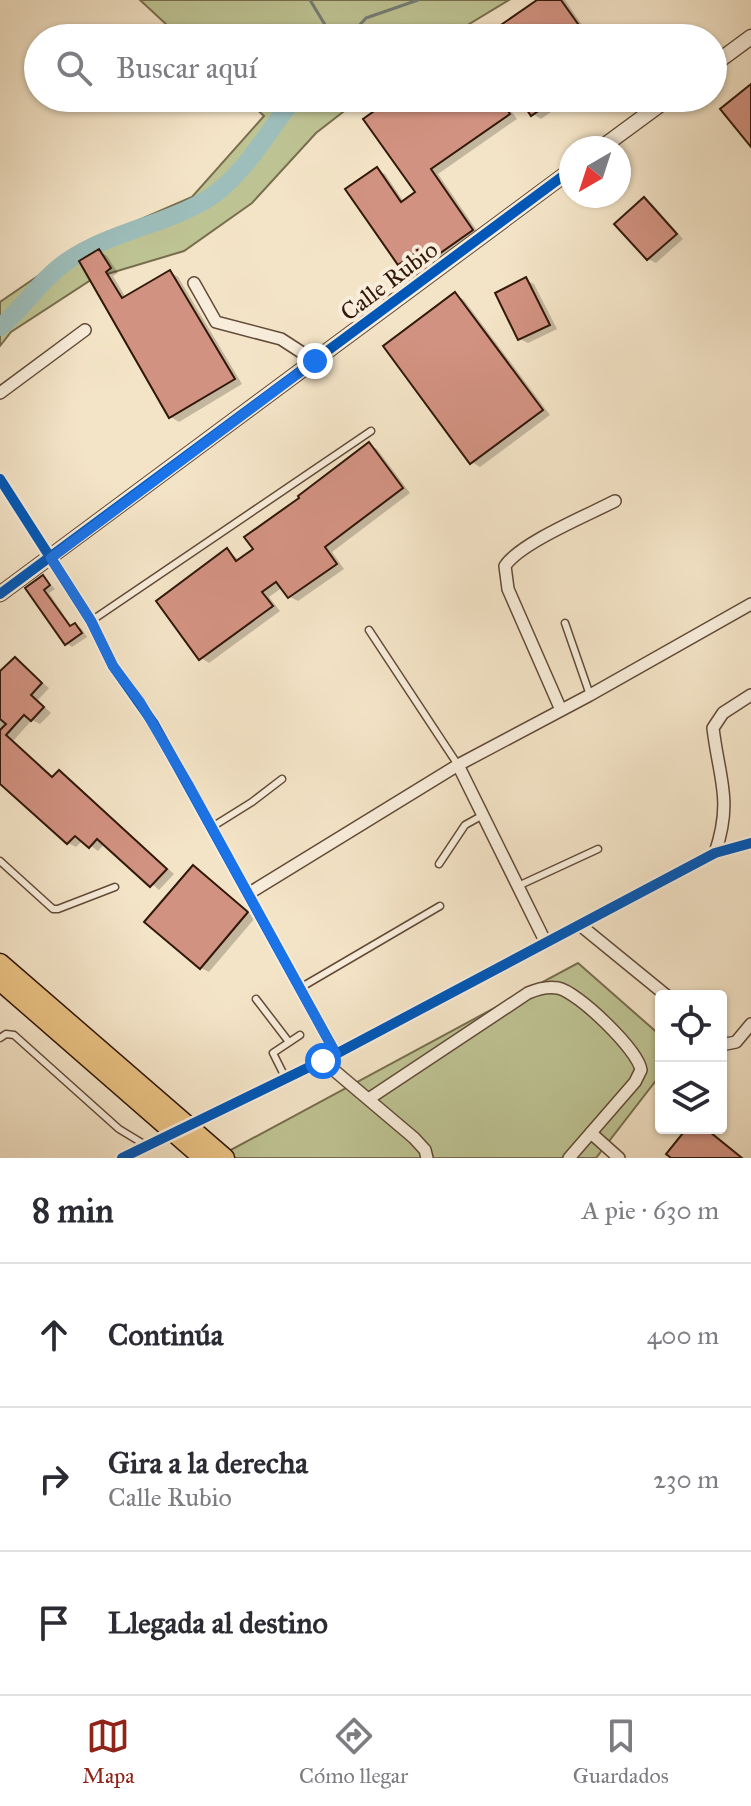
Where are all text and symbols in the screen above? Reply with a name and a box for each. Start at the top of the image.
search box [24,24,727,112]
icon: search [52,46,96,90]
text: Buscar aquí [116,50,257,86]
north arrow [559,136,631,208]
street label: Calle Rubio [334,235,444,327]
route end [297,343,333,379]
map controls [655,990,727,1134]
button: locate [655,990,727,1062]
route start [305,1043,341,1079]
button: layers [655,1062,727,1134]
text: 8 min [32,1190,114,1231]
text: A pie · 630 m [582,1194,719,1226]
icon: ahead [32,1313,76,1357]
text: Continúa [108,1317,224,1353]
text: 400 m [647,1319,719,1351]
text: Gira a la derecha [108,1445,308,1481]
icon: right [32,1457,76,1501]
text: 230 m [653,1463,719,1495]
text: Calle Rubio [108,1481,232,1513]
icon: arrive [32,1601,76,1645]
text: Llegada al destino [108,1605,328,1641]
tab: Mapa [82,1714,135,1789]
tab: Cómo llegar [299,1714,408,1789]
tab: Guardados [573,1714,669,1789]

